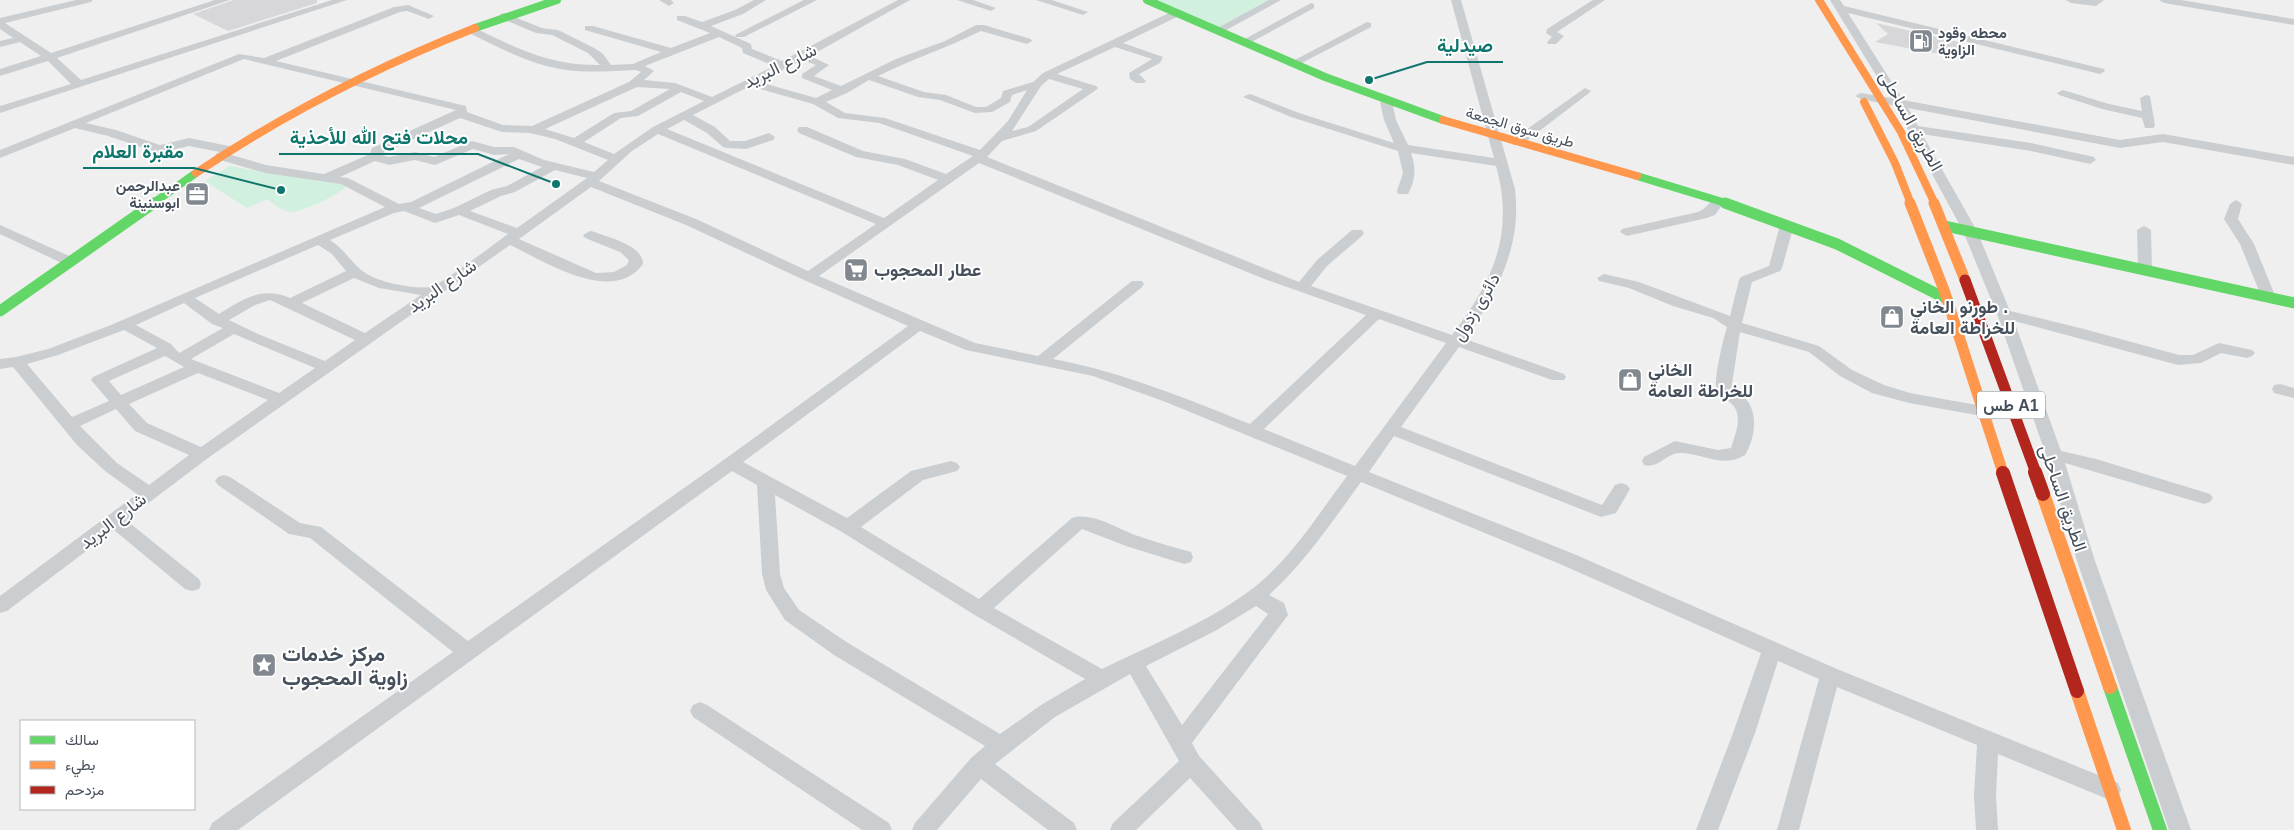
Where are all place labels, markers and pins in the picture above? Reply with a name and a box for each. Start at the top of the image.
place label: محطه وقود الزاوية [1938,24,2007,59]
callout: صيدلية [1427,28,1503,62]
fuel station icon: محطه وقود الزاوية [1908,28,1934,54]
callout: محلات فتح الله للأحذية [279,120,478,154]
callout: مقبرة العلام [83,134,194,168]
place label: عبدالرحمن ابوسنينة [116,177,180,212]
office icon: عبدالرحمن ابوسنينة [184,181,210,207]
supermarket icon: عطار المحجوب [843,257,869,283]
place label: عطار المحجوب [874,260,981,281]
place label: طورنو الخاني . للخراطة العامة [1910,297,2015,339]
shop icon: طورنو الخاني . للخراطة العامة [1879,304,1905,330]
place label: الخاني للخراطة العامة [1648,360,1753,402]
shop icon: الخاني للخراطة العامة [1617,367,1643,393]
place label: مركز خدمات زاوية المحجوب [282,642,408,691]
place icon: مركز خدمات زاوية المحجوب [251,652,277,678]

